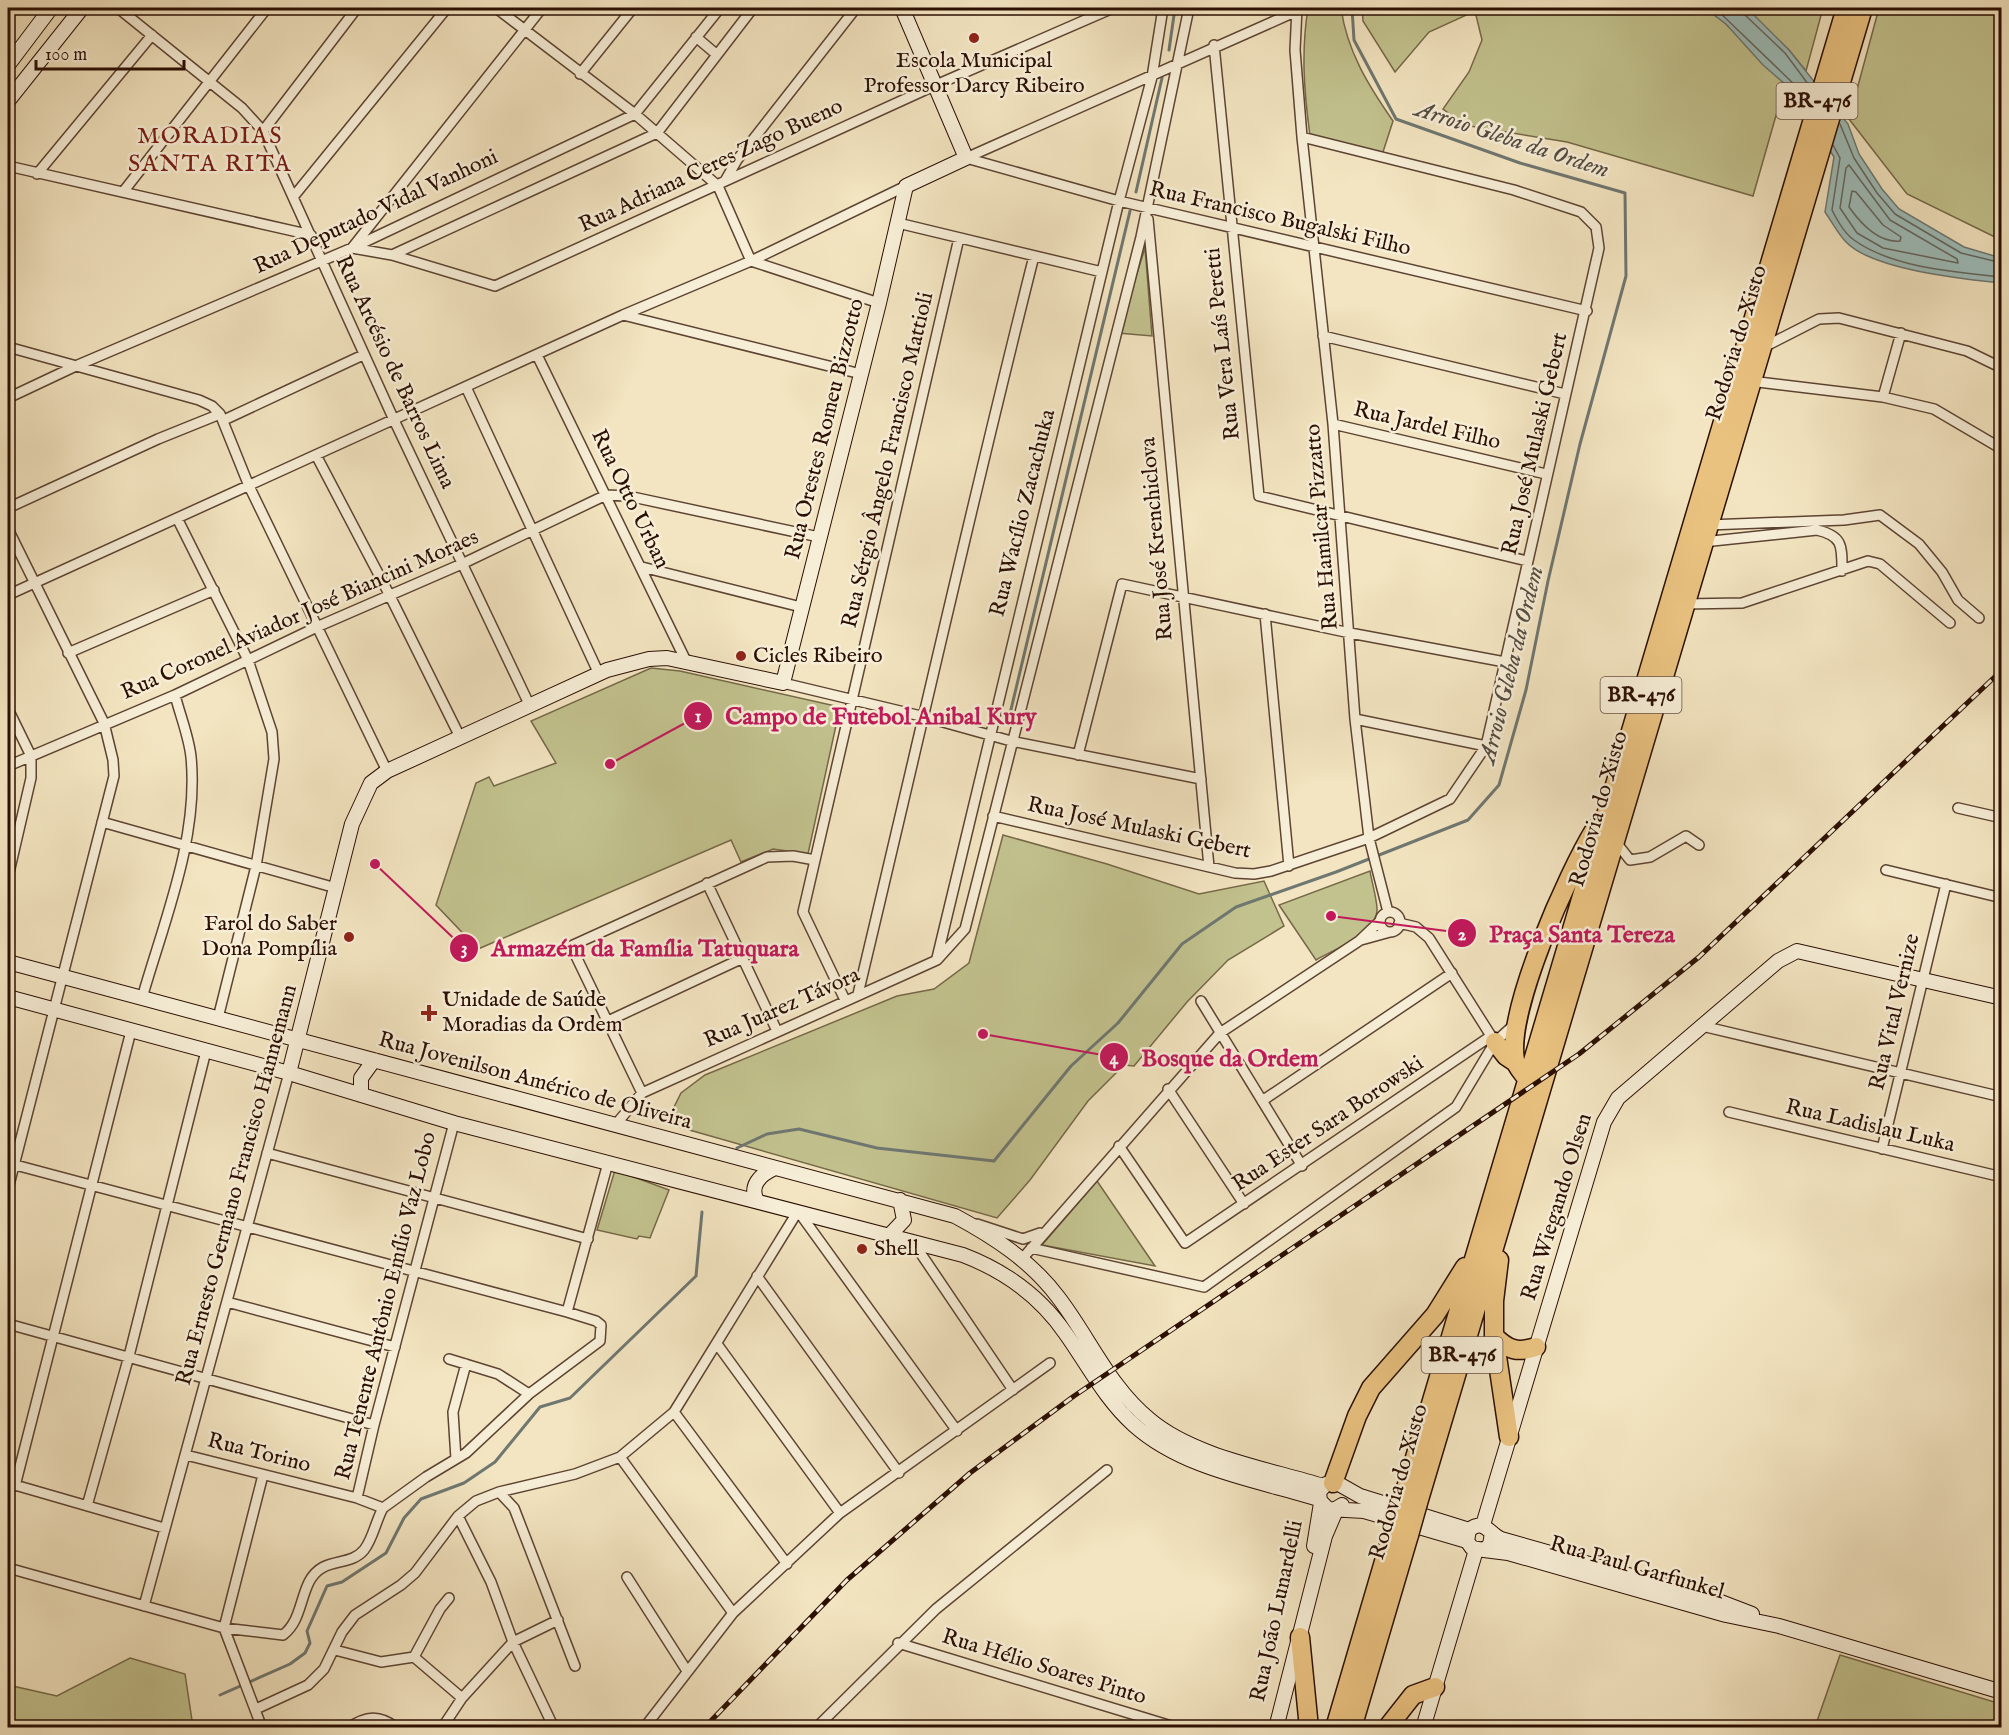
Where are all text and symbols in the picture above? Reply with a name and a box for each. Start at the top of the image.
marker: Escola Municipal Professor Darcy Ribeiro [967,31,981,45]
scale bar [36,33,184,71]
text: 100 m [45,44,87,67]
place label: Escola Municipal Professor Darcy Ribeiro [863,47,1085,100]
road number: BR-476 [1776,83,1858,119]
street label: Rua Adriana Ceres Zago Bueno [575,92,848,240]
water label: Arroio Gleba da Ordem [1408,93,1613,186]
district label: MORADIAS SANTA RITA [128,121,292,180]
street label: Rua Deputado Vidal Vanhoni [249,143,503,281]
street label: Rua Francisco Bugalski Filho [1147,175,1414,263]
street label: Rua Vera Laís Peretti [1199,246,1247,442]
street label: Rua Arcésio de Barros Lima [329,251,462,494]
street label: Rodovia do Xisto [1700,262,1774,424]
street label: Rua Sérgio Ângelo Francisco Mattioli [836,289,940,631]
street label: Rua Orestes Romeu Bizzotto [779,295,871,562]
street label: Rua José Mulaski Gebert [1496,329,1574,558]
street label: Rua Jardel Filho [1351,395,1504,457]
street label: Rua Wacílio Zacachuka [984,406,1062,620]
street label: Rua Hamilcar Pizzatto [1299,423,1345,631]
street label: Rua Otto Urban [584,425,676,573]
street label: Rua José Krenchiclova [1134,436,1180,642]
street label: Rua Coronel Aviador José Biancini Moraes [117,523,483,707]
water label: Arroio Gleba da Ordem [1472,563,1552,770]
place label: Cicles Ribeiro [753,642,883,670]
marker: Cicles Ribeiro [734,649,748,663]
road number: BR-476 [1600,677,1682,713]
callout: Campo de Futebol Anibal Kury [683,695,1048,737]
text: Campo de Futebol Anibal Kury [725,702,1038,733]
text: 1 [695,706,702,729]
street label: Rodovia do Xisto [1563,728,1635,890]
street label: Rua José Mulaski Gebert [1025,791,1254,865]
place label: Farol do Saber Dona Pompília [201,910,337,963]
callout: Praça Santa Tereza [1447,912,1687,954]
text: Praça Santa Tereza [1489,920,1676,951]
text: 2 [1458,924,1467,947]
callout: Armazém da Família Tatuquara [449,927,811,969]
marker: Farol do Saber Dona Pompília [342,930,356,944]
street label: Rua Vital Vernize [1863,931,1927,1093]
text: Armazém da Família Tatuquara [490,934,799,965]
text: 3 [461,938,467,961]
street label: Rua Juarez Távora [700,961,865,1055]
street label: Rua Ernesto Germano Francisco Hannemann [170,981,304,1389]
place label: Unidade de Saúde Moradias da Ordem [442,986,623,1039]
marker: Unidade de Saúde Moradias da Ordem [420,1004,438,1022]
street label: Rua Jovenilson Américo de Oliveira [375,1026,695,1137]
callout: Bosque da Ordem [1099,1036,1330,1078]
text: Bosque da Ordem [1141,1044,1319,1075]
text: 4 [1110,1048,1120,1071]
street label: Rua Ester Sara Borowski [1227,1049,1429,1198]
street label: Rua Ladislau Luka [1783,1093,1958,1159]
street label: Rua Wiegando Olsen [1515,1110,1599,1304]
street label: Rua Tenente Antônio Emílio Vaz Lobo [329,1129,443,1483]
place label: Shell [874,1235,919,1263]
marker: Shell [855,1242,869,1256]
road number: BR-476 [1422,1337,1502,1373]
street label: Rodovia do Xisto [1363,1401,1435,1563]
street label: Rua Torino [204,1427,314,1479]
street label: Rua João Lunardelli [1244,1518,1310,1704]
street label: Rua Paul Garfunkel [1546,1530,1728,1606]
street label: Rua Hélio Soares Pinto [938,1623,1150,1711]

